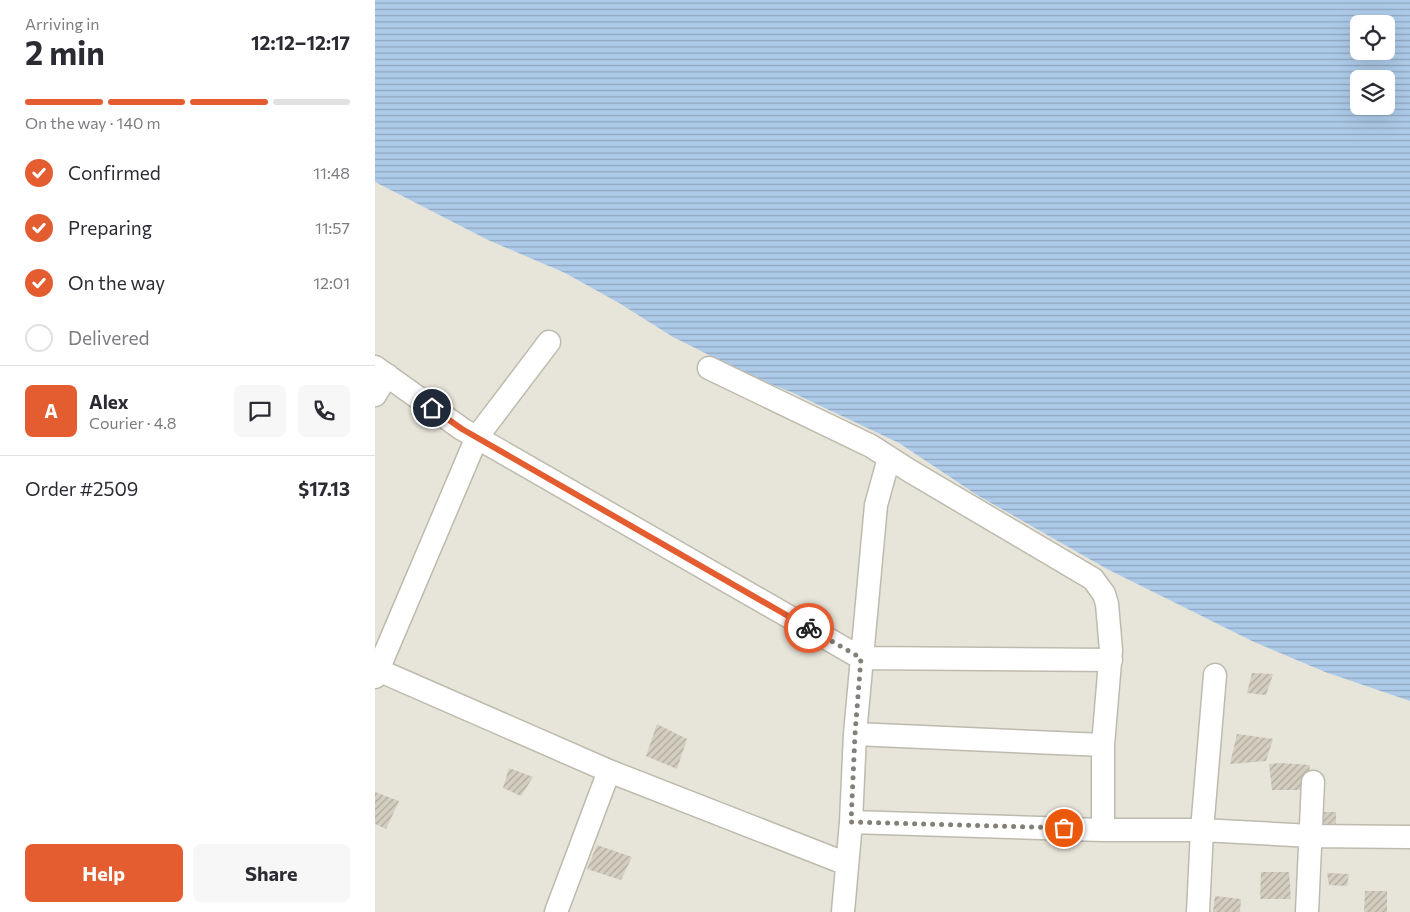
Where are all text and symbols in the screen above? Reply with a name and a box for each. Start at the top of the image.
text: Arriving in [25,14,99,33]
map controls [1350,15,1395,115]
button: locate [1350,15,1395,60]
text: 12:12–12:17 [251,31,350,54]
text: 2 min [25,32,105,72]
button: layers [1350,70,1395,115]
text: On the way · 140 m [25,113,160,132]
icon: check [25,159,53,187]
text: Confirmed [68,161,161,184]
text: 11:48 [313,163,350,182]
icon: check [25,214,53,242]
text: Preparing [68,216,152,239]
text: 11:57 [315,218,350,237]
icon: check [25,269,53,297]
text: On the way [68,271,165,294]
text: 12:01 [313,273,350,292]
text: Delivered [68,326,149,349]
button: chat [234,385,286,437]
button: phone [298,385,350,437]
pin [411,387,453,429]
text: Alex [89,390,129,413]
icon: home [418,394,446,422]
text: A [44,399,58,422]
text: Courier · 4.8 [89,413,176,432]
text: Order #2509 [25,477,138,500]
text: $17.13 [298,477,350,500]
courier [784,603,834,653]
icon: bike [795,614,823,642]
pin [1043,807,1085,849]
icon: bag [1050,814,1078,842]
button: Help [25,844,183,902]
button: Share [193,844,350,902]

